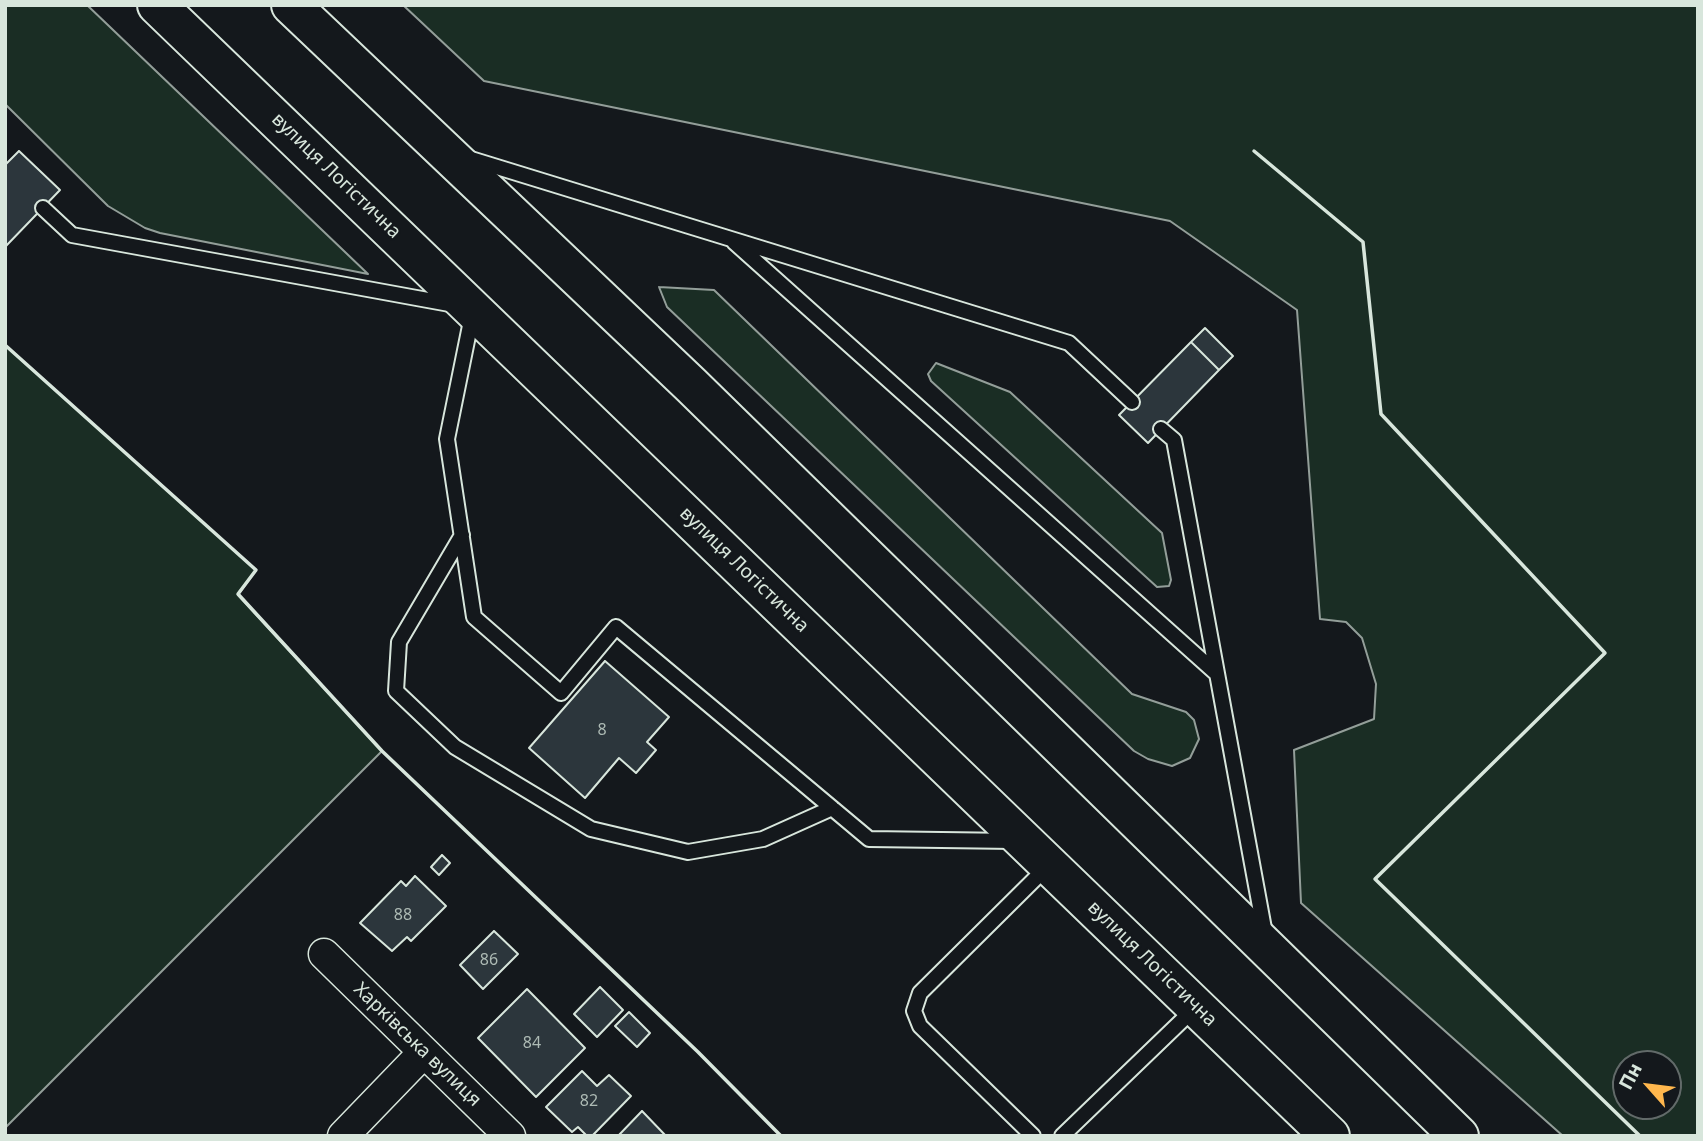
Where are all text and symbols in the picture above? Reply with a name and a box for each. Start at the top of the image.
street label: вулиця Логістична [267,108,405,244]
street label: вулиця Логістична [675,502,813,638]
house number: 8 [597,720,607,740]
street label: вулиця Логістична [1083,896,1221,1032]
house number: 88 [394,905,412,925]
house number: 86 [480,950,498,970]
street label: Харківська вулиця [348,978,486,1112]
house number: 84 [523,1033,541,1053]
north arrow [1612,1050,1682,1120]
text: Пн [1612,1058,1648,1094]
house number: 82 [580,1091,598,1111]

